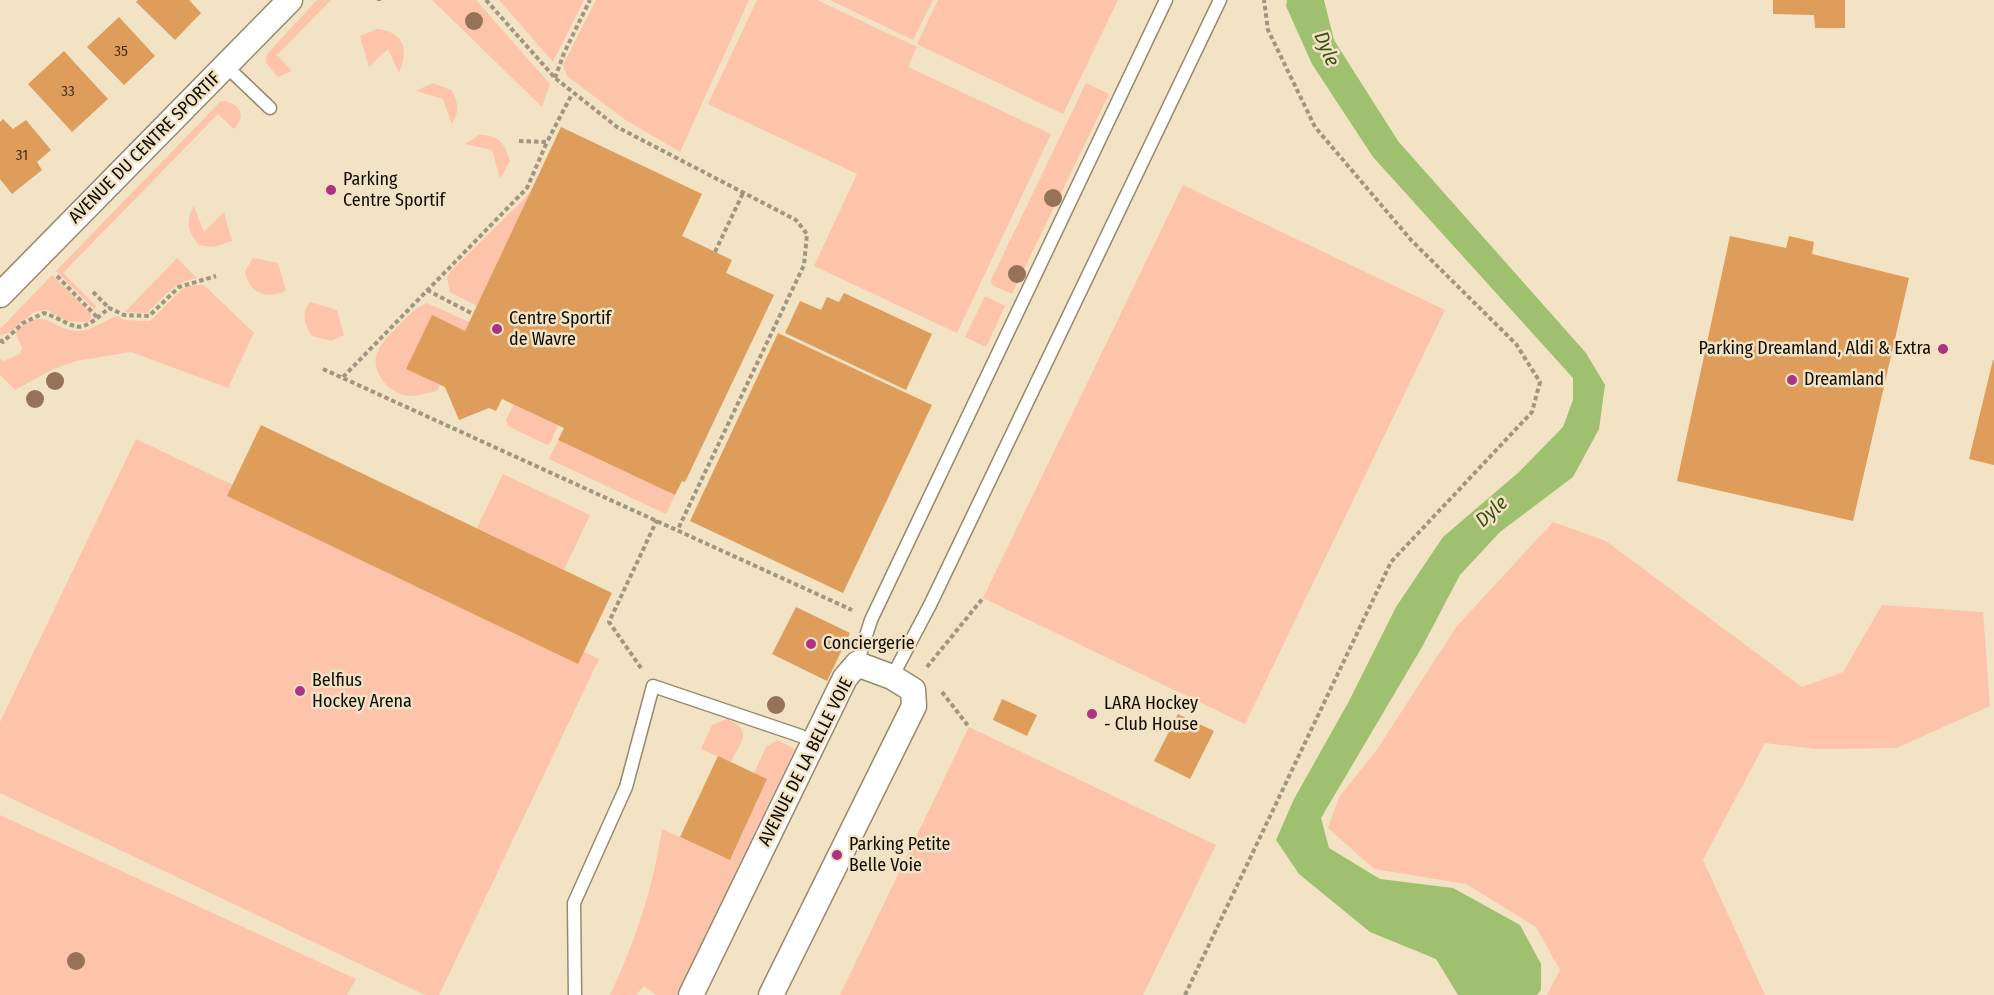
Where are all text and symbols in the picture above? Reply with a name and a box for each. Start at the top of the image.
water label: Dyle [1308,28,1344,70]
house number: 35 [114,43,128,61]
street label: AVENUE DU CENTRE SPORTIF [65,68,225,228]
house number: 33 [61,83,75,101]
house number: 31 [16,147,28,165]
place label: Parking Centre Sportif [343,169,445,212]
marker: Parking Centre Sportif [324,183,338,197]
place label: Centre Sportif de Wavre [509,308,611,350]
marker: Centre Sportif de Wavre [490,322,504,336]
place label: Parking Dreamland, Aldi & Extra [1699,338,1931,360]
marker: Parking Dreamland, Aldi & Extra [1936,342,1950,356]
place label: Dreamland [1804,369,1884,391]
marker: Dreamland [1785,373,1799,387]
water label: Dyle [1471,491,1513,533]
place label: Conciergerie [823,633,915,655]
marker: Conciergerie [804,637,818,651]
place label: Belfius Hockey Arena [312,670,412,712]
street label: AVENUE DE LA BELLE VOIE [754,674,858,850]
marker: Belfius Hockey Arena [293,684,307,698]
place label: LARA Hockey - Club House [1104,693,1198,736]
marker: LARA Hockey - Club House [1085,707,1099,721]
place label: Parking Petite Belle Voie [849,834,950,876]
marker: Parking Petite Belle Voie [830,848,844,862]

